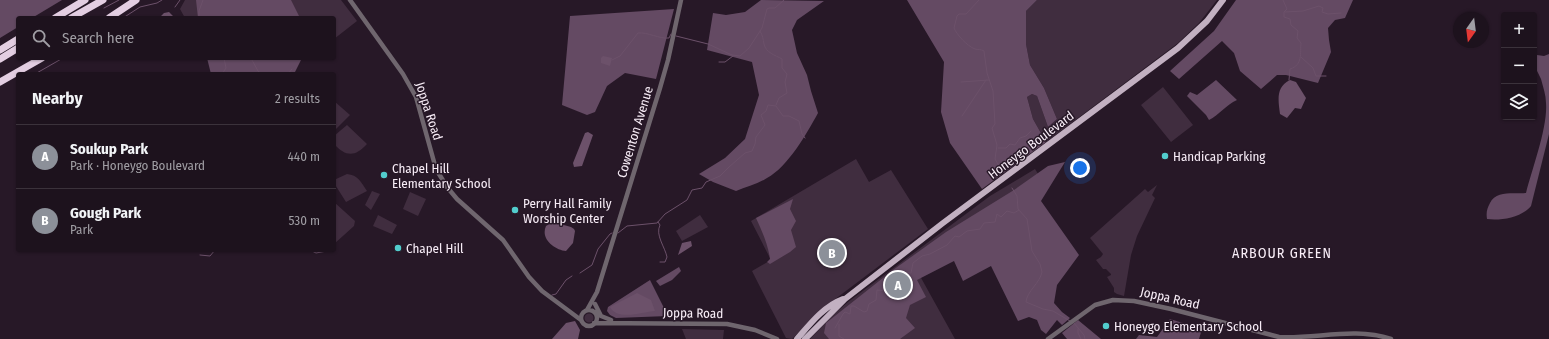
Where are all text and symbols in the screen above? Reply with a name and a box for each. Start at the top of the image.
north arrow [1453,12,1489,48]
map controls [1501,12,1537,120]
button: + [1501,12,1537,48]
search box [16,16,336,60]
icon: search [30,27,52,49]
text: Search here [62,29,134,47]
button: − [1501,48,1537,84]
street label: Joppa Road [413,80,445,142]
street label: Cowenton Avenue [614,84,656,180]
button: layers [1501,84,1537,120]
text: Nearby [32,88,83,109]
text: 2 results [275,91,320,106]
street label: Honeygo Boulevard [985,108,1077,182]
text: Soukup Park [70,140,148,158]
text: A [41,149,49,164]
text: 440 m [288,149,320,164]
place label: Handicap Parking [1173,149,1266,164]
marker: Handicap Parking [1160,151,1170,161]
text: Park · Honeygo Boulevard [70,158,205,173]
your location [1070,158,1090,178]
place label: Chapel Hill Elementary School [392,161,492,191]
marker: Chapel Hill Elementary School [379,170,389,180]
place label: Perry Hall Family Worship Center [523,196,612,226]
text: Gough Park [70,204,141,222]
marker: Perry Hall Family Worship Center [510,205,520,215]
text: B [41,213,49,228]
text: 530 m [288,213,320,228]
text: Park [70,222,93,237]
pin: B [819,238,845,268]
place label: Chapel Hill [406,241,464,256]
marker: Chapel Hill [393,243,403,253]
district label: ARBOUR GREEN [1232,245,1332,262]
pin: A [885,270,911,300]
street label: Joppa Road [1139,284,1201,312]
street label: Joppa Road [663,305,723,321]
place label: Honeygo Elementary School [1114,319,1263,334]
marker: Honeygo Elementary School [1101,321,1111,331]

